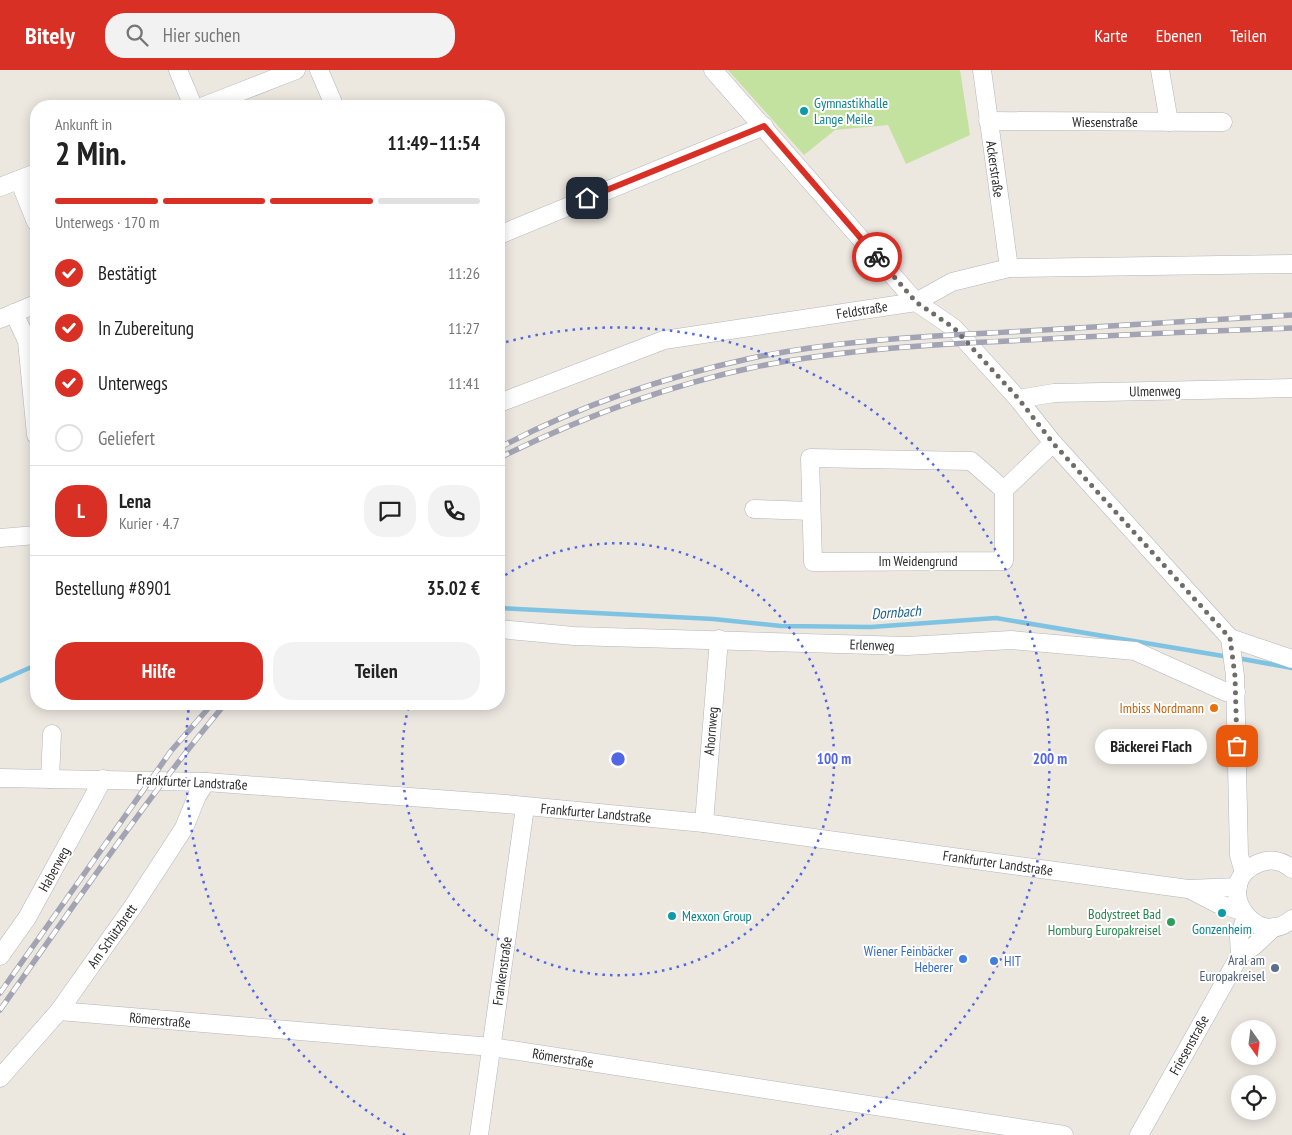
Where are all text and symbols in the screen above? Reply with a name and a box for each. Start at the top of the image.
search box [105,13,455,58]
text: Bitely [25,20,75,51]
icon: search [123,21,151,49]
text: Hier suchen [163,23,240,47]
text: Karte [1094,24,1128,47]
text: Ebenen [1156,24,1202,47]
text: Teilen [1230,24,1267,47]
place label: Gymnastikhalle Lange Meile [814,94,888,128]
marker: Gymnastikhalle Lange Meile [798,105,810,117]
street label: Wiesenstraße [1072,113,1138,131]
text: Ankunft in [55,114,112,134]
text: 11:49–11:54 [387,131,480,155]
text: 2 Min. [55,132,126,174]
street label: Ackerstraße [982,140,1008,199]
pin [566,177,608,219]
icon: home [573,184,601,212]
text: Unterwegs · 170 m [55,212,159,232]
courier [852,232,902,282]
icon: bike [863,243,891,271]
icon: check [55,259,83,287]
text: Bestätigt [98,261,157,285]
text: 11:26 [448,263,480,283]
street label: Feldstraße [835,297,889,323]
icon: check [55,314,83,342]
text: In Zubereitung [98,316,194,340]
text: 11:27 [448,318,480,338]
icon: check [55,369,83,397]
text: Unterwegs [98,371,168,395]
text: 11:41 [448,373,480,393]
street label: Ulmenweg [1129,382,1181,400]
text: Geliefert [98,426,155,450]
button: chat [364,485,416,537]
button: phone [428,485,480,537]
text: Lena [119,489,151,513]
text: L [77,499,85,523]
text: Kurier · 4.7 [119,513,180,533]
street label: Im Weidengrund [878,552,958,570]
text: Bestellung #8901 [55,576,172,600]
text: 35.02 € [427,576,480,600]
water label: Dornbach [871,601,923,623]
street label: Erlenweg [849,635,895,655]
button: Hilfe [55,642,263,700]
button: Teilen [273,642,480,700]
place label: Imbiss Nordmann [1120,699,1204,717]
marker: Imbiss Nordmann [1208,702,1220,714]
street label: Ahornweg [700,706,722,756]
pin [1216,725,1258,767]
callout: Bäckerei Flach [1094,728,1207,764]
icon: bag [1223,732,1251,760]
text: Bäckerei Flach [1110,736,1192,756]
text: 100 m [817,749,851,768]
text: 200 m [1033,749,1067,768]
centre of rings [609,750,627,768]
street label: Frankfurter Landstraße [136,770,248,794]
street label: Frankfurter Landstraße [540,799,652,827]
street label: Haberweg [34,843,74,895]
street label: Frankfurter Landstraße [942,846,1054,880]
street label: Am Schützbrett [83,900,141,972]
place label: Bodystreet Bad Homburg Europakreisel [1048,905,1162,939]
place label: Mexxon Group [682,907,752,925]
marker: Gonzenheim [1216,907,1228,919]
marker: Mexxon Group [666,910,678,922]
marker: Bodystreet Bad Homburg Europakreisel [1165,916,1177,928]
place label: Gonzenheim [1192,920,1252,938]
street label: Frankenstraße [488,935,516,1007]
place label: Wiener Feinbäcker Heberer [864,942,953,976]
place label: Aral am Europakreisel [1199,951,1266,985]
place label: HIT [1004,952,1022,970]
marker: Wiener Feinbäcker Heberer [957,953,969,965]
marker: HIT [988,955,1000,967]
marker: Aral am Europakreisel [1269,962,1281,974]
street label: Römerstraße [129,1008,192,1032]
street label: Friesenstraße [1165,1012,1213,1078]
north arrow [1231,1020,1276,1065]
map controls [1231,1020,1276,1120]
street label: Römerstraße [531,1044,595,1072]
button: locate [1231,1075,1276,1120]

